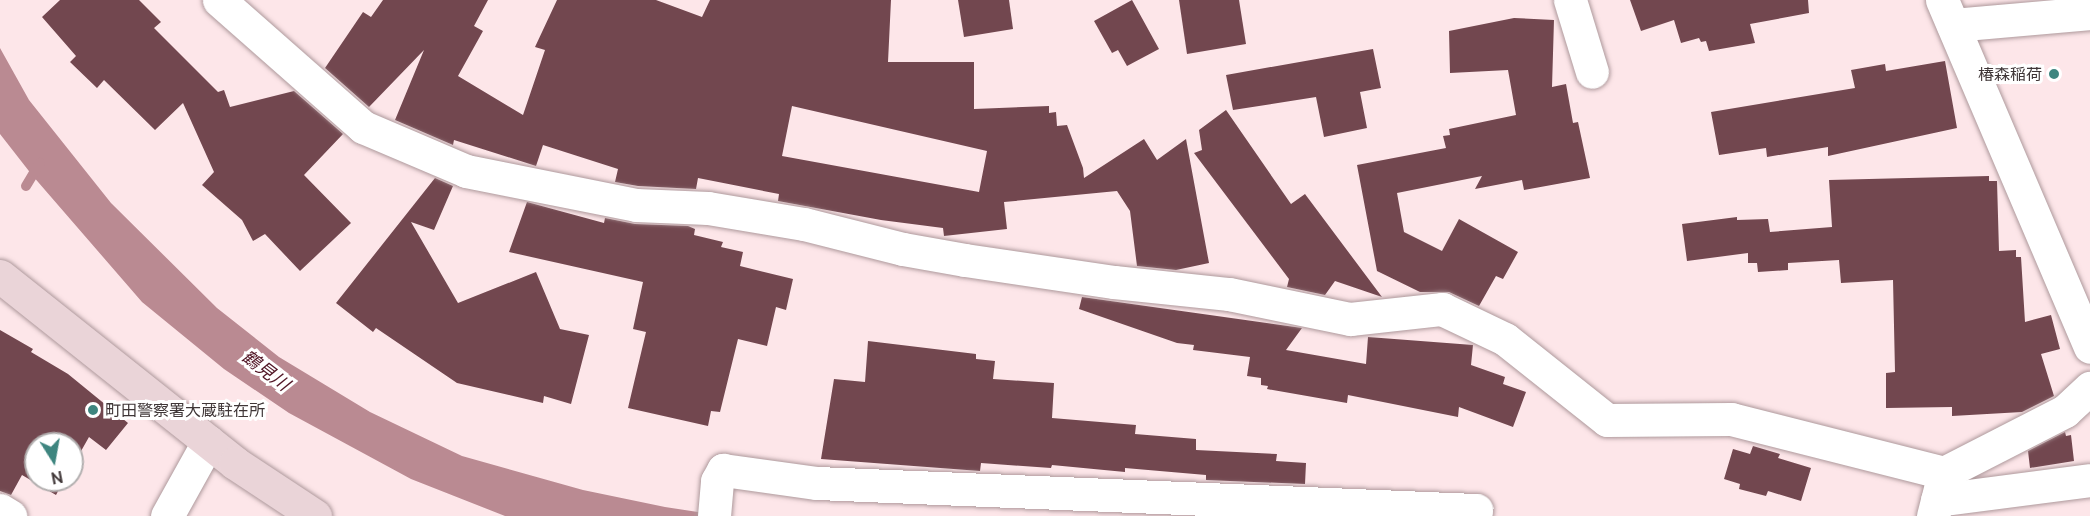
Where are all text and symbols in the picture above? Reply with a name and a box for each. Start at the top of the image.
place label: 椿森稲荷 [1978,64,2042,84]
marker: 椿森稲荷 [2047,67,2061,81]
water label: 鶴見川 [238,345,294,395]
place label: 町田警察署大蔵駐在所 [105,400,265,420]
marker: 町田警察署大蔵駐在所 [86,403,100,417]
north arrow [24,432,84,492]
text: N [49,468,65,488]

